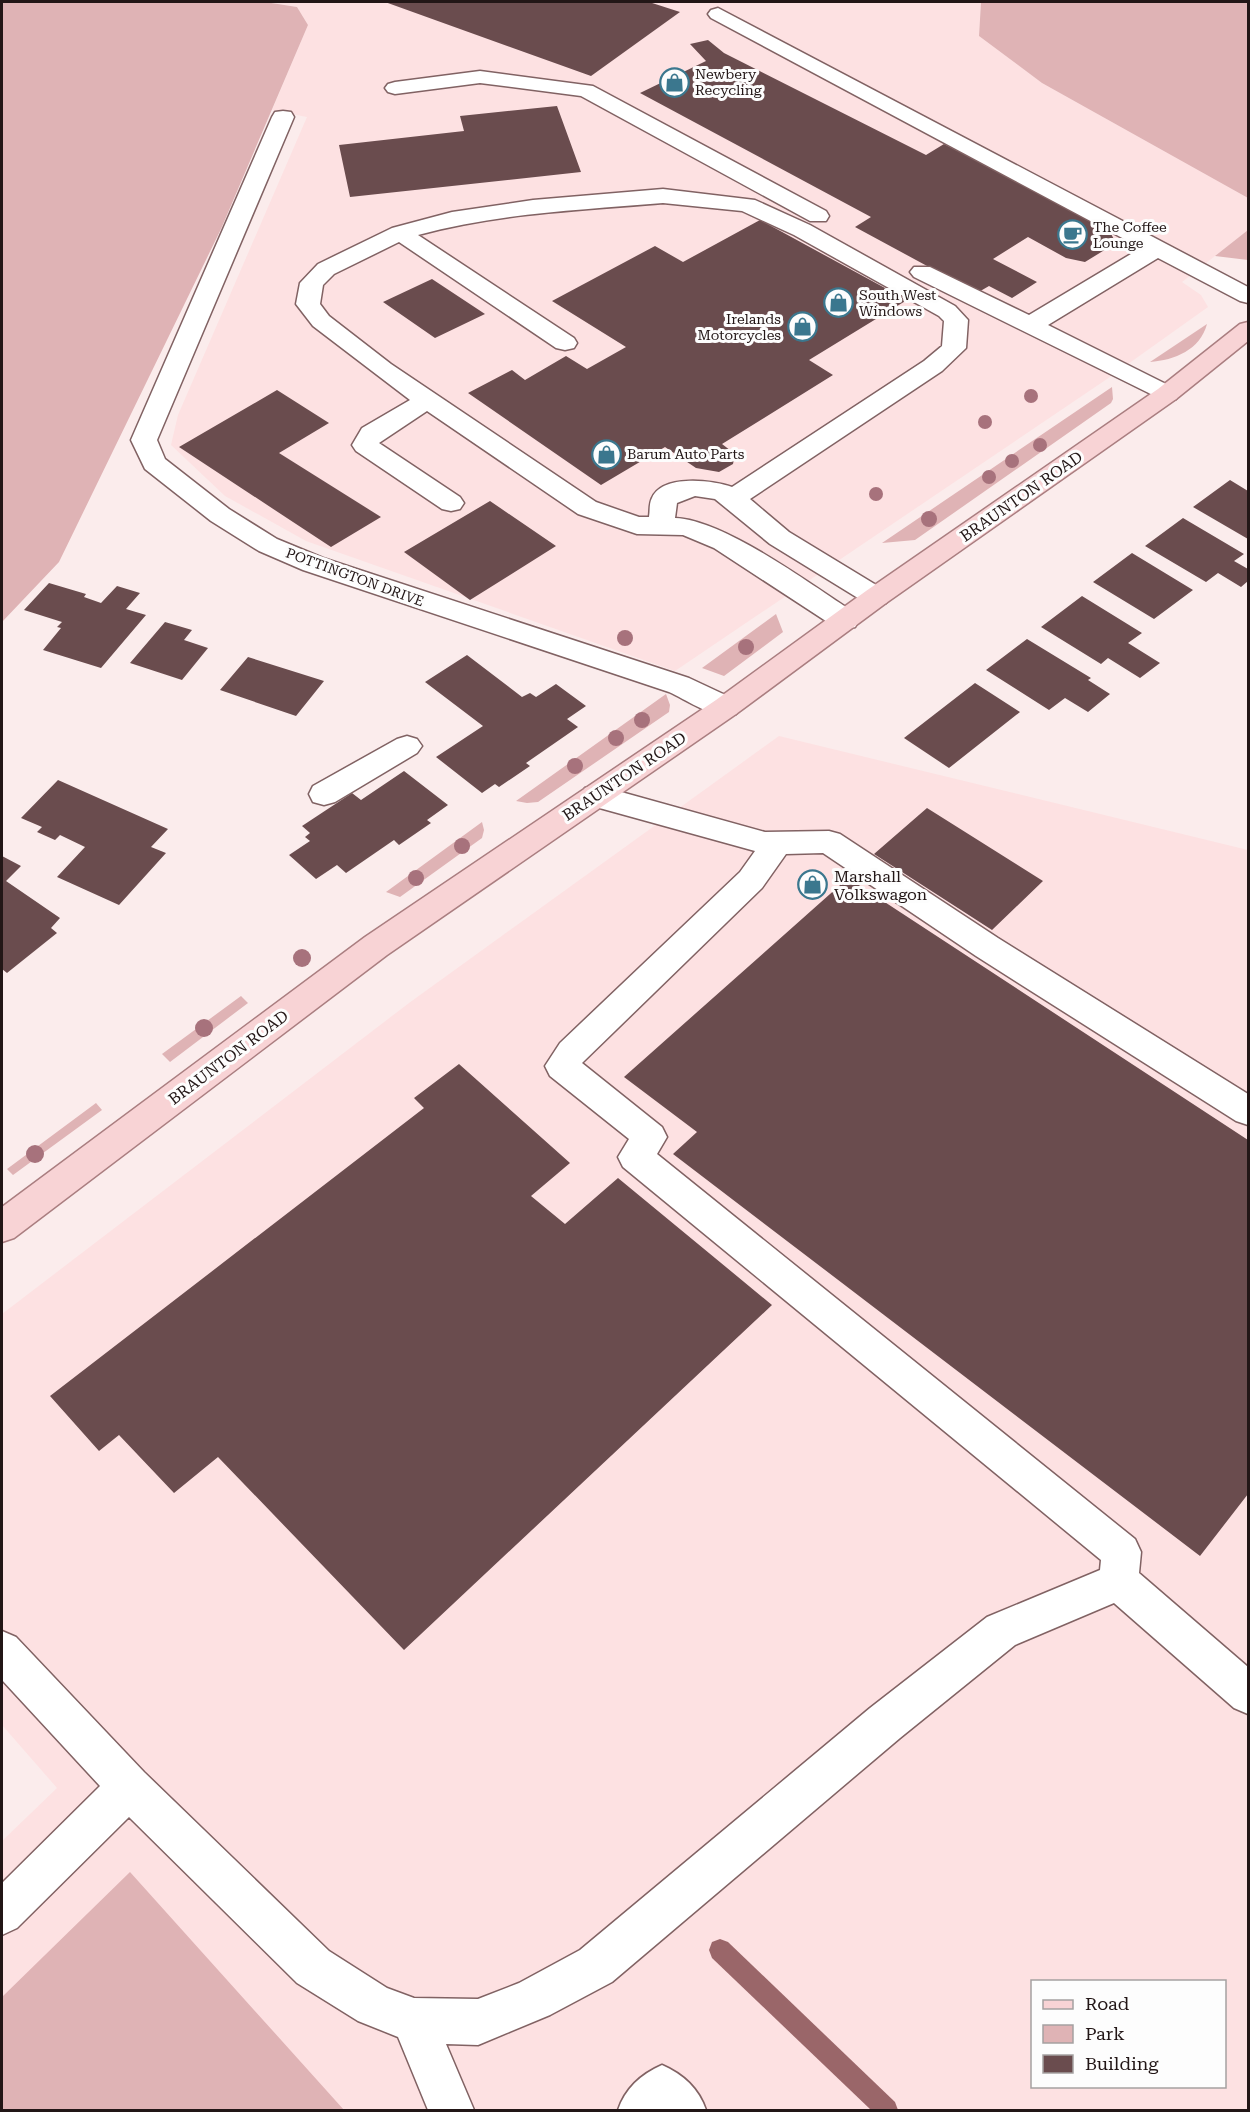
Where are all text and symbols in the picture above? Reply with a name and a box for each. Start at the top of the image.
shop icon: Newbery Recycling [658,66,690,98]
place label: Newbery Recycling [695,66,762,98]
cafe icon: The Coffee Lounge [1056,219,1088,251]
place label: The Coffee Lounge [1093,219,1167,251]
shop icon: South West Windows [822,287,854,319]
place label: South West Windows [859,287,936,319]
place label: Irelands Motorcycles [698,311,781,343]
shop icon: Irelands Motorcycles [786,311,818,343]
shop icon: Barum Auto Parts [590,438,622,470]
place label: Barum Auto Parts [627,446,745,462]
street label: BRAUNTON ROAD [956,447,1086,546]
street label: POTTINGTON DRIVE [284,545,426,609]
street label: BRAUNTON ROAD [559,728,690,825]
place label: Marshall Volkswagon [834,867,927,904]
shop icon: Marshall Volkswagon [797,869,829,901]
street label: BRAUNTON ROAD [165,1006,292,1109]
legend [1031,1980,1226,2088]
text: Road [1085,1993,1130,2014]
text: Park [1085,2023,1125,2044]
text: Building [1085,2053,1159,2074]

